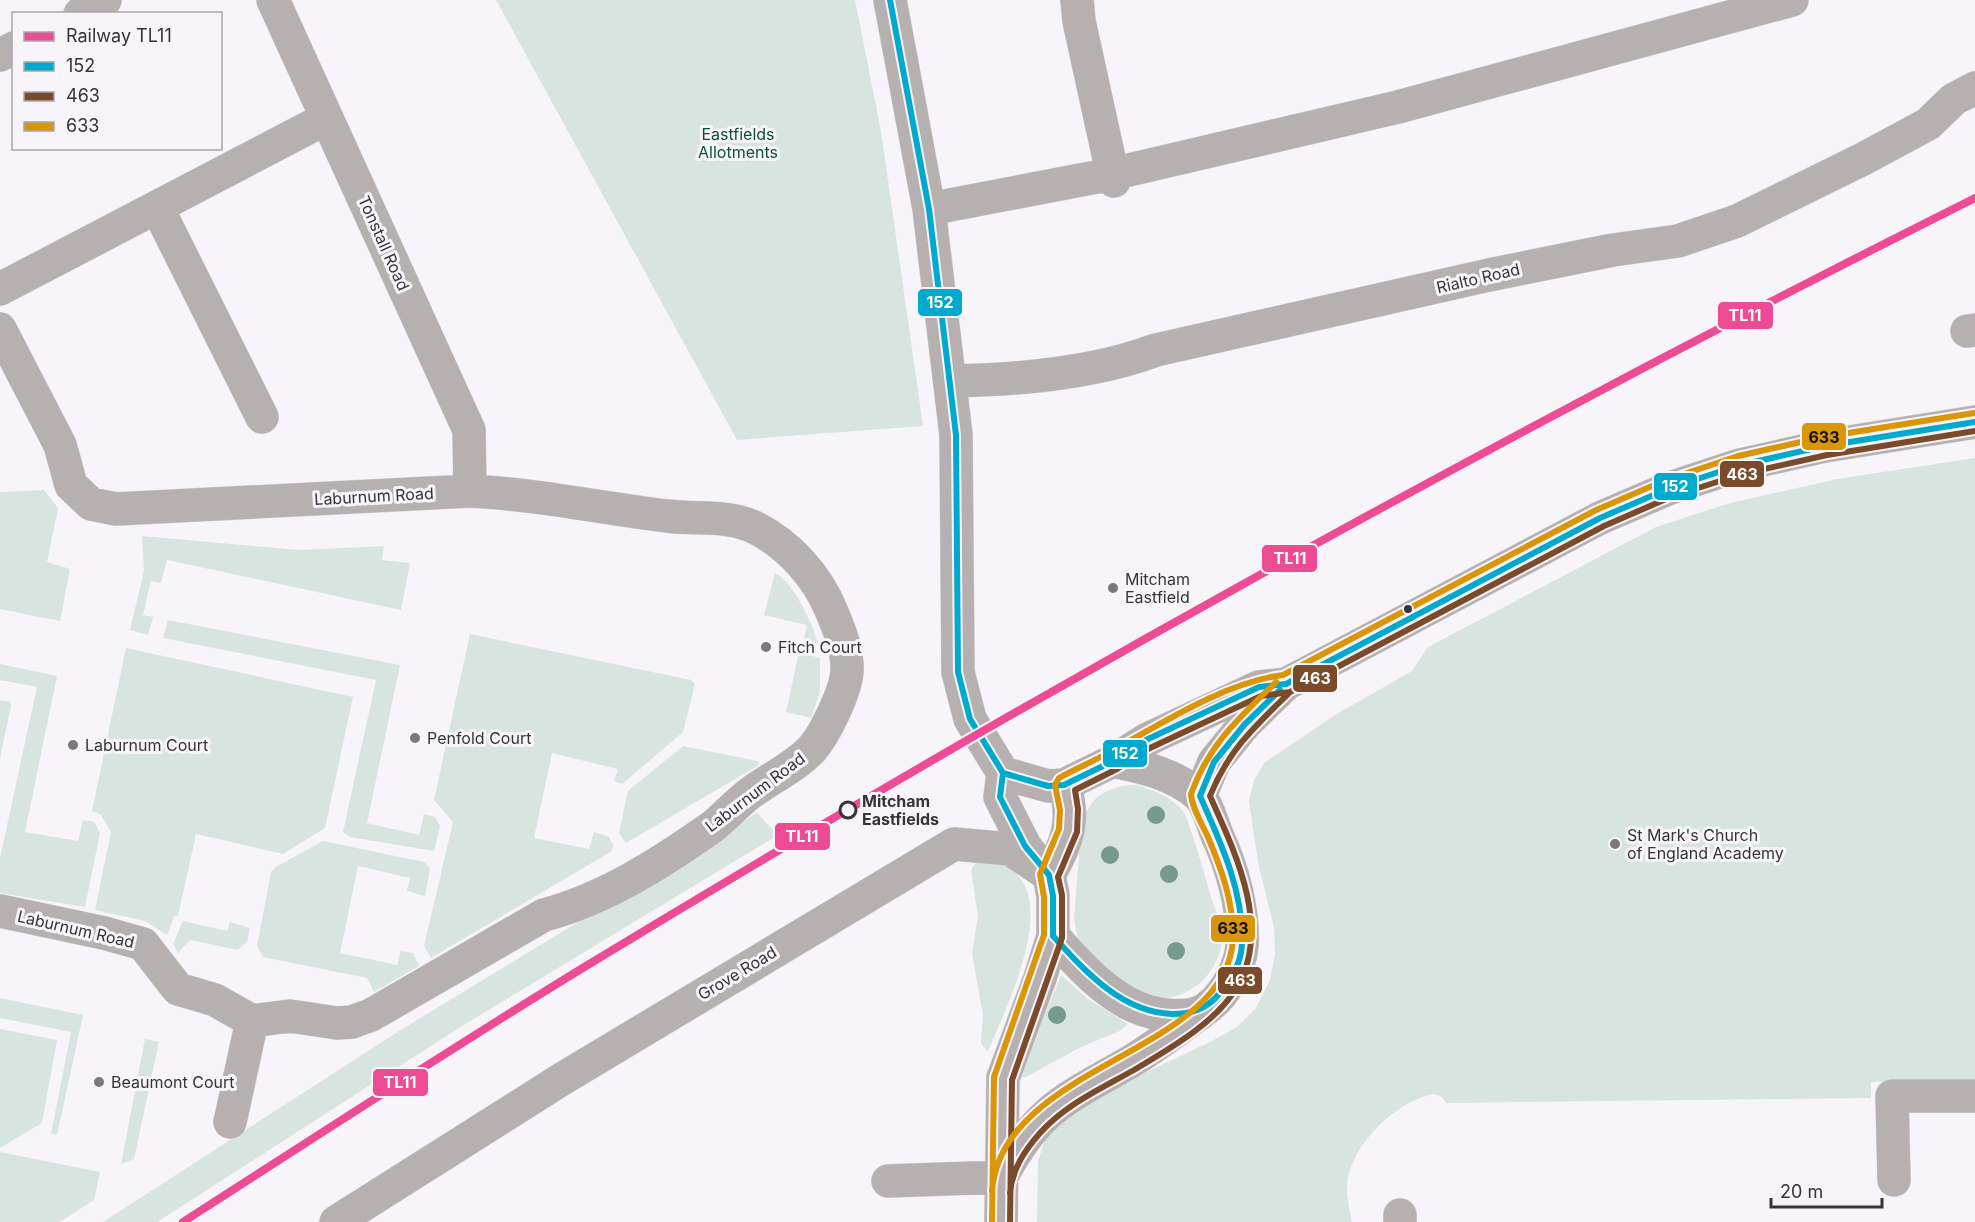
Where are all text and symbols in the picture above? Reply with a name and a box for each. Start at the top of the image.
legend [12,12,222,150]
text: Railway TL11 [66,25,172,46]
text: 152 [66,55,95,76]
text: 463 [66,85,100,106]
text: 633 [66,115,99,136]
park label: Eastfields Allotments [698,124,778,162]
street label: Tonstall Road [354,192,414,294]
street label: Rialto Road [1434,259,1522,297]
line badge: 152 [917,288,963,317]
text: 152 [926,292,954,312]
line badge: TL11 [1717,301,1774,330]
text: TL11 [1729,305,1761,325]
line badge: 633 [1801,422,1847,451]
text: 633 [1808,427,1840,447]
line badge: 463 [1719,460,1765,488]
text: 463 [1726,464,1758,484]
line badge: 152 [1653,472,1698,501]
text: 152 [1661,476,1689,496]
street label: Laburnum Road [314,483,434,509]
line badge: TL11 [1261,544,1318,573]
text: TL11 [1274,548,1306,568]
place label: Mitcham Eastfield [1125,569,1190,607]
marker: Mitcham Eastfield [1106,581,1120,595]
unlabelled marker [1402,603,1414,615]
place label: Fitch Court [778,637,862,657]
marker: Fitch Court [759,640,773,654]
line badge: 463 [1292,664,1338,693]
text: 463 [1299,668,1331,688]
place label: Penfold Court [427,728,531,748]
marker: Penfold Court [408,731,422,745]
place label: Laburnum Court [85,735,208,755]
marker: Laburnum Court [66,738,80,752]
line badge: 152 [1102,739,1148,768]
text: 152 [1111,743,1139,763]
street label: Laburnum Road [701,748,809,836]
place label: Mitcham Eastfields [862,791,939,829]
marker: Mitcham Eastfields [839,801,857,819]
line badge: TL11 [774,822,831,851]
place label: St Mark's Church of England Academy [1627,825,1784,863]
text: TL11 [786,826,818,846]
marker: St Mark's Church of England Academy [1608,837,1622,851]
street label: Laburnum Road [15,906,137,952]
line badge: 633 [1210,914,1256,943]
text: 633 [1217,918,1249,938]
street label: Grove Road [694,942,780,1004]
line badge: 463 [1217,966,1263,995]
text: 463 [1224,970,1256,990]
line badge: TL11 [372,1068,429,1097]
place label: Beaumont Court [111,1072,234,1092]
text: TL11 [384,1072,416,1092]
marker: Beaumont Court [92,1075,106,1089]
scale bar [1771,1171,1882,1209]
text: 20 m [1780,1181,1823,1202]

